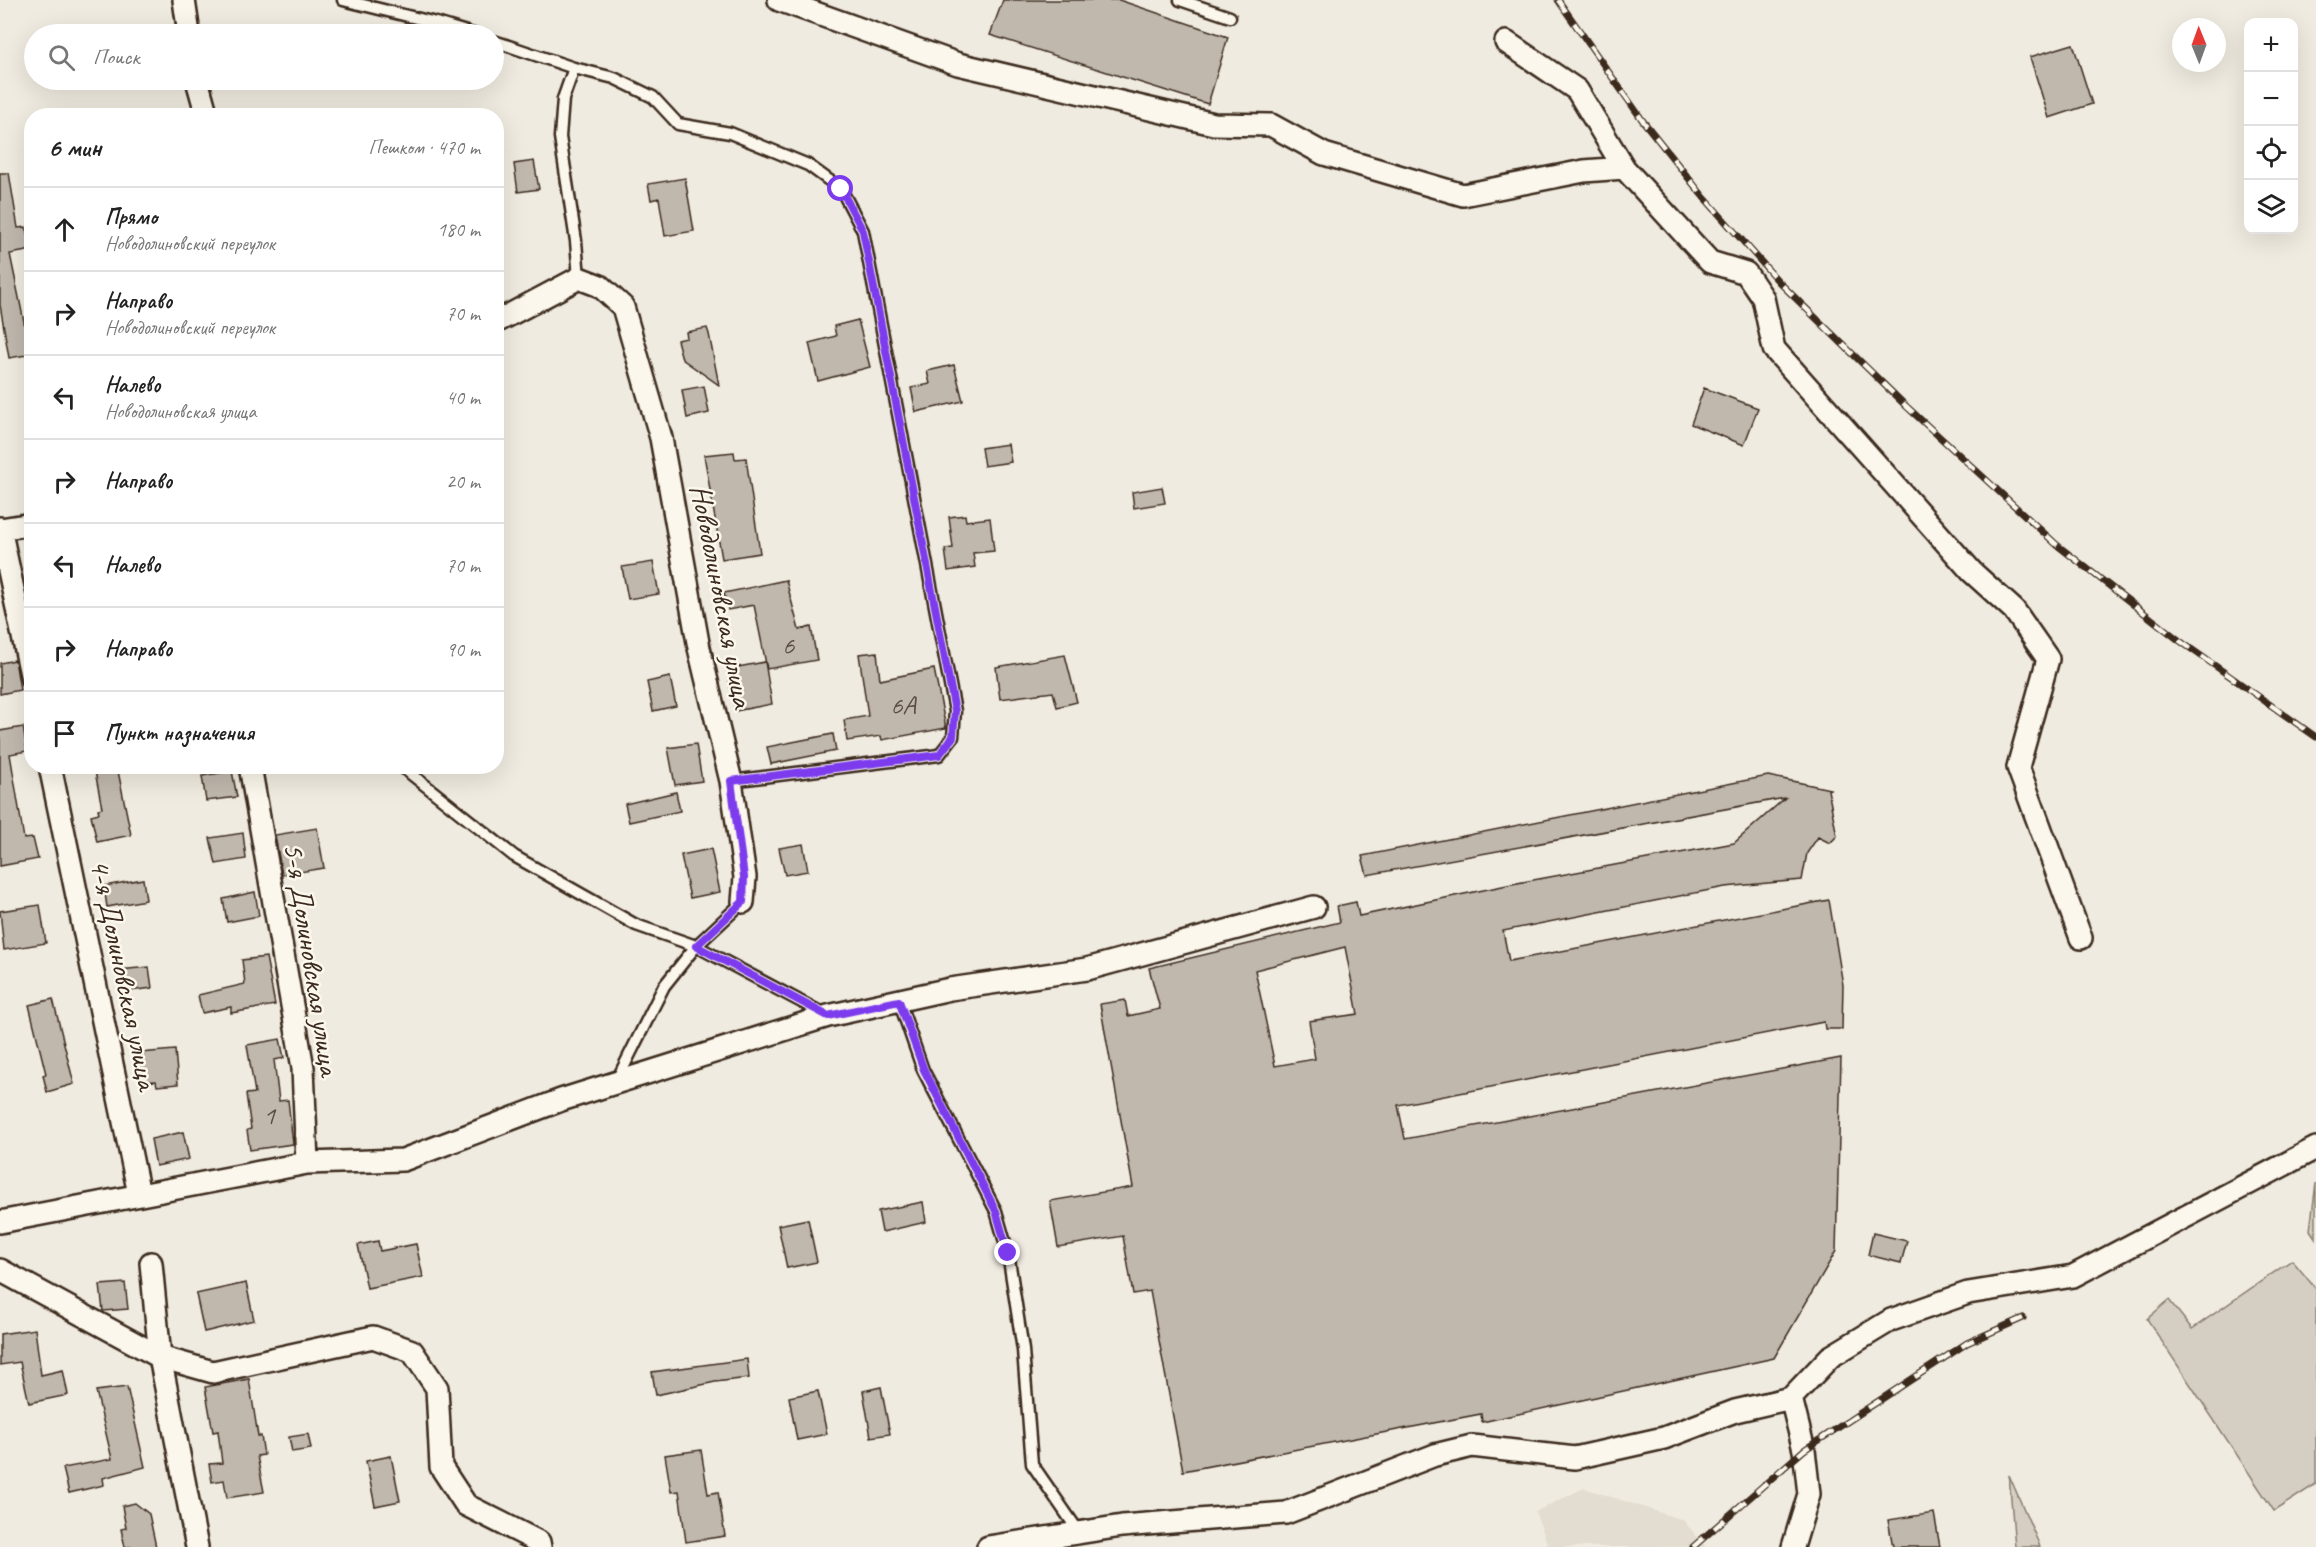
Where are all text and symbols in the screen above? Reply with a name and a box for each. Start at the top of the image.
north arrow [2172,18,2226,72]
map controls [2244,18,2298,234]
button: + [2244,18,2298,72]
search box [24,24,504,90]
icon: search [45,41,78,74]
text: Поиск [93,43,139,71]
button: − [2244,72,2298,126]
button: locate [2244,126,2298,180]
text: 6 мин [48,131,101,164]
text: Пешком · 470 m [368,135,480,160]
route start [827,175,853,201]
button: layers [2244,180,2298,234]
text: Прямо [105,203,157,231]
icon: ahead [48,213,81,246]
text: 180 m [437,217,480,242]
text: Новодолиновский переулок [105,231,275,256]
text: Направо [105,287,172,315]
icon: right [48,297,81,330]
text: 70 m [446,301,480,326]
text: Новодолиновский переулок [105,315,275,340]
text: Налево [105,371,161,399]
icon: left [48,381,81,414]
text: 40 m [446,385,480,410]
text: Новодолиновская улица [105,399,256,424]
icon: right [48,465,81,498]
text: Направо [105,467,172,495]
text: 20 m [446,469,480,494]
street label: Новодолиновская улица [682,481,763,713]
icon: left [48,549,81,582]
text: Налево [105,551,161,579]
text: 70 m [446,553,480,578]
house number: 6 [782,628,795,662]
icon: right [48,633,81,666]
text: Направо [105,635,172,663]
text: 90 m [446,637,480,662]
house number: 6А [890,688,917,722]
icon: arrive [48,717,81,750]
text: Пункт назначения [105,719,254,747]
street label: 5-я Долиновская улица [275,840,350,1081]
street label: 4-я Долиновская улица [81,855,168,1096]
house number: 1 [263,1098,277,1132]
route end [994,1239,1020,1265]

